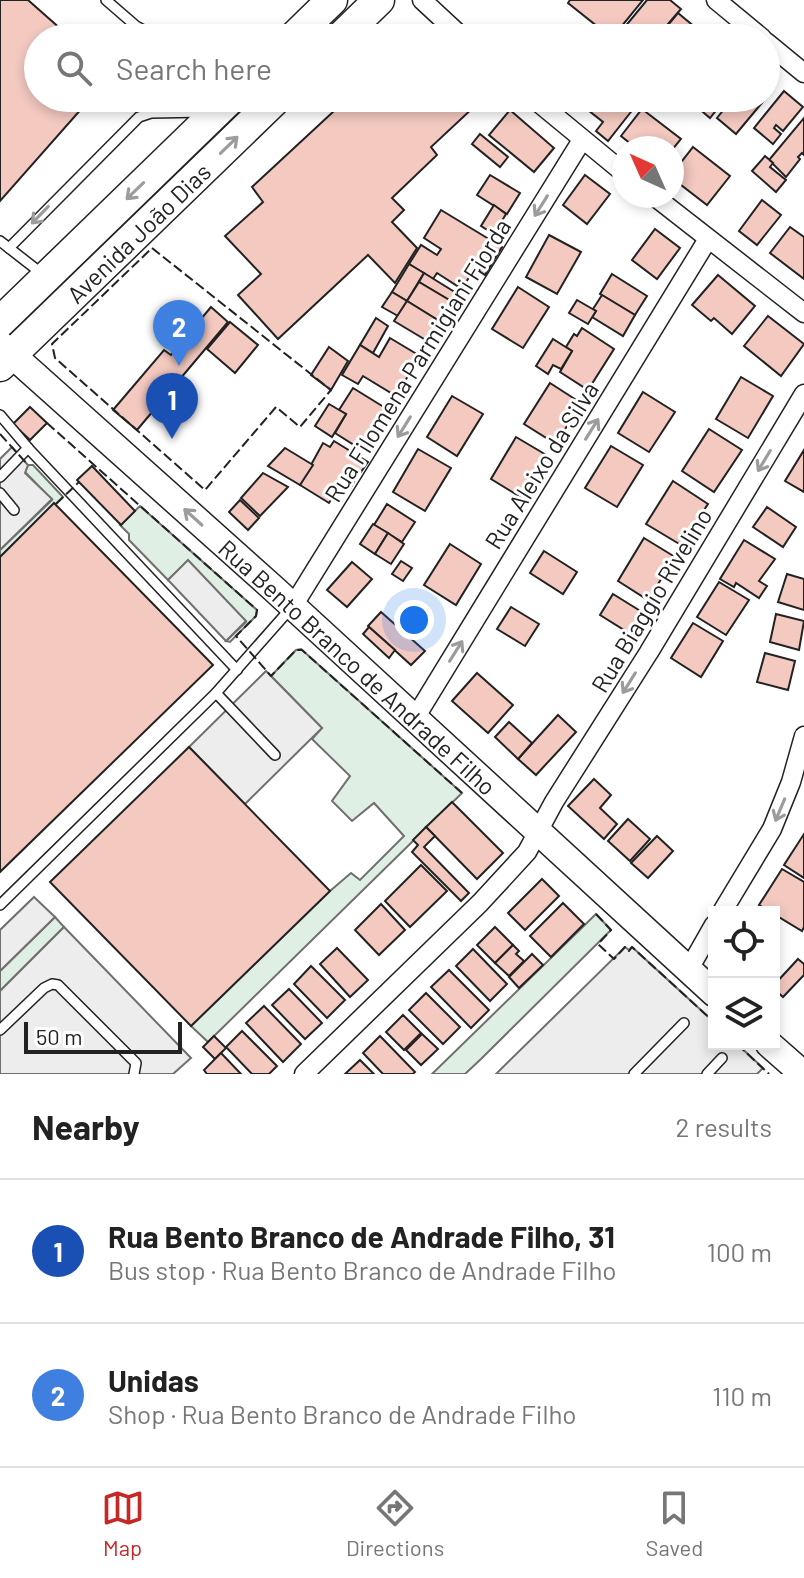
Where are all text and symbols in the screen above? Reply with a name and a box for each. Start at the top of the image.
search box [24,24,780,112]
icon: search [52,46,96,90]
text: Search here [116,50,272,86]
one-way arrow [219,136,238,155]
north arrow [612,136,684,208]
street label: Avenida João Dias [60,156,216,309]
one-way arrow [125,182,145,201]
one-way arrow [532,194,548,217]
one-way arrow [31,205,50,224]
street label: Rua Filomena Parmigiani Fiorda [318,213,516,507]
pin: 2 [153,300,205,366]
pin: 1 [146,373,198,439]
street label: Rua Aleixo da Silva [478,376,604,554]
one-way arrow [395,415,411,438]
one-way arrow [584,418,600,441]
one-way arrow [756,449,772,472]
street label: Rua Biaggio Rivelino [585,503,717,697]
one-way arrow [183,508,203,526]
street label: Rua Bento Branco de Andrade Filho [214,533,503,800]
your location [394,600,434,640]
one-way arrow [448,640,464,663]
one-way arrow [620,671,636,694]
one-way arrow [772,797,787,822]
map controls [708,906,780,1050]
button: locate [708,906,780,978]
button: layers [708,978,780,1050]
scale bar [24,1018,182,1054]
text: 50 m [36,1023,82,1049]
text: Nearby [32,1106,140,1147]
text: 2 results [676,1111,772,1142]
text: Rua Bento Branco de Andrade Filho, 31 [108,1218,615,1254]
text: 1 [53,1236,63,1267]
text: 100 m [707,1236,772,1267]
text: Bus stop · Rua Bento Branco de Andrade Filho [108,1254,617,1285]
text: Unidas [108,1362,199,1398]
text: 2 [51,1380,65,1411]
text: 110 m [712,1380,772,1411]
text: Shop · Rua Bento Branco de Andrade Filho [108,1398,576,1429]
tab: Map [101,1486,145,1560]
tab: Directions [346,1486,444,1560]
tab: Saved [646,1486,703,1560]

